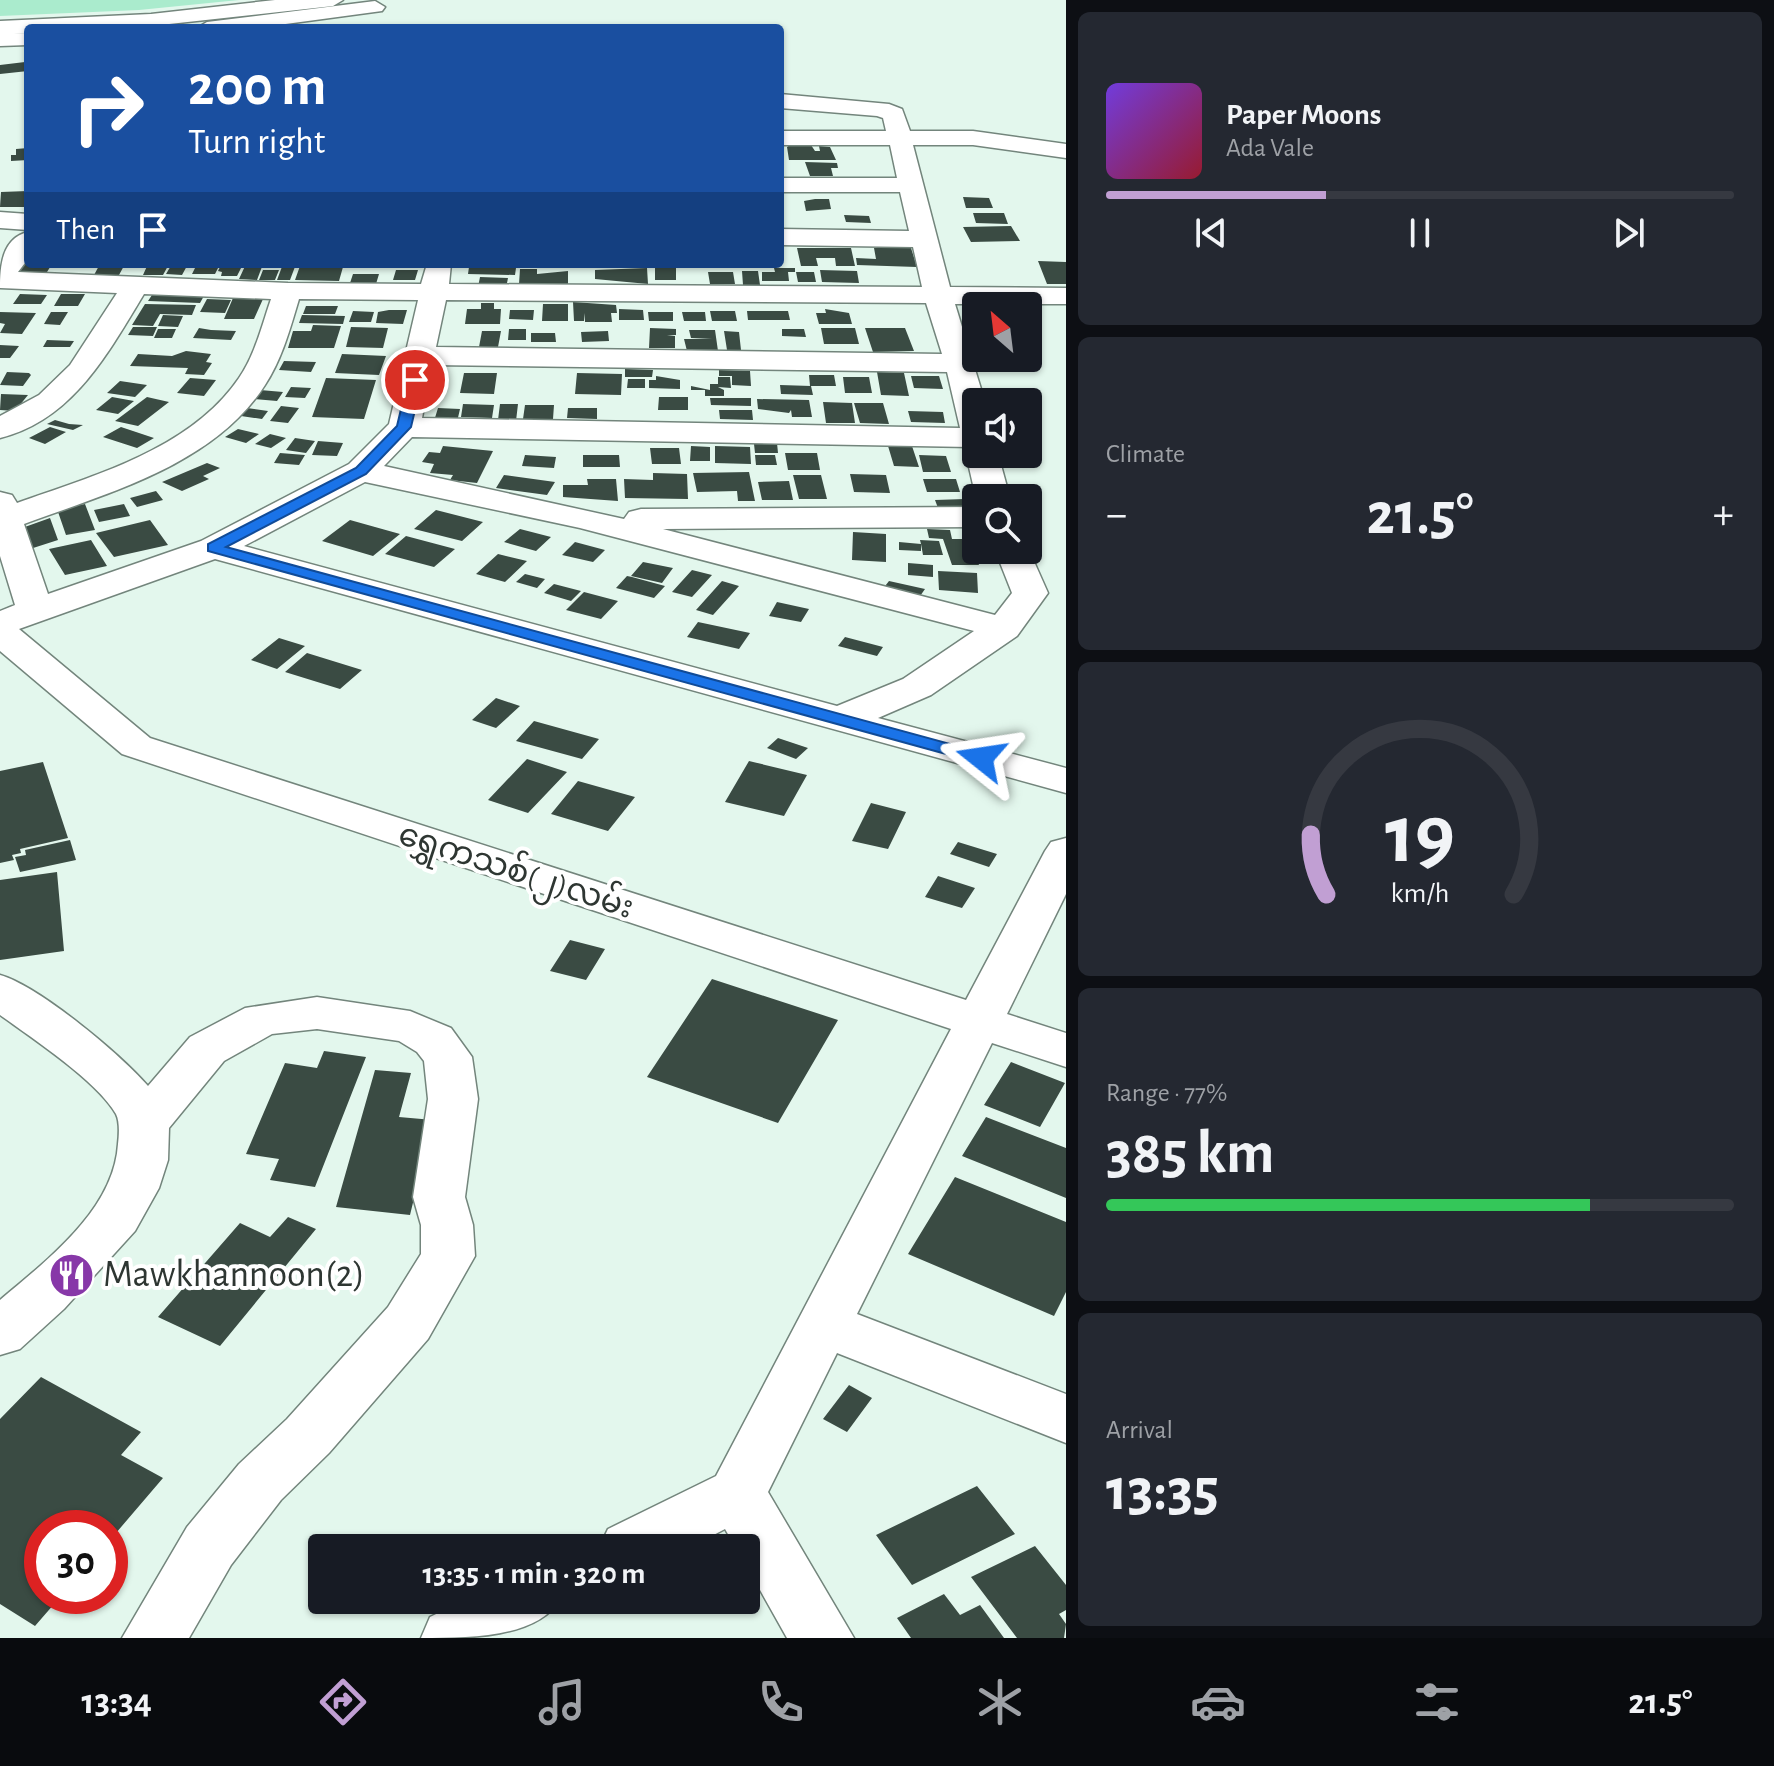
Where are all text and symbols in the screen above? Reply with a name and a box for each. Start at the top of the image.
icon: right [56,56,160,160]
text: 200 m [188,59,326,115]
text: Paper Moons [1226,100,1381,130]
text: Turn right [188,124,325,160]
text: Ada Vale [1226,135,1314,161]
icon: arrive [131,208,175,252]
icon: previous [1189,211,1233,255]
icon: pause [1398,211,1442,255]
icon: next [1607,211,1651,255]
text: Then [56,215,115,245]
north arrow [962,292,1042,372]
map controls [962,292,1042,564]
pin [381,346,449,414]
icon: arrive [393,358,437,402]
button: sound [962,388,1042,468]
text: Climate [1106,441,1185,467]
button: search [962,484,1042,564]
text: 21.5° [1366,485,1474,545]
text: − [1106,493,1127,537]
text: + [1713,493,1734,537]
position arrow [939,716,1023,800]
text: 19 [1385,794,1455,878]
street label: ရွှေကသစ်(၂)လမ်း [392,810,640,933]
text: km/h [1391,879,1449,908]
text: Range · 77% [1106,1080,1227,1106]
text: 385 km [1106,1124,1275,1184]
restaurant icon: Mawkhannoon(2) [48,1251,96,1299]
place label: Mawkhannoon(2) [103,1256,365,1294]
text: Arrival [1106,1417,1173,1443]
text: 13:35 [1106,1461,1219,1521]
speed limit sign: 30 [24,1510,128,1614]
text: 13:35 · 1 min · 320 m [422,1559,646,1589]
icon: directions [315,1674,371,1730]
icon: music [534,1674,590,1730]
icon: phone [753,1674,809,1730]
icon: climate [972,1674,1028,1730]
icon: car [1190,1674,1246,1730]
icon: filters [1409,1674,1465,1730]
text: 13:34 [81,1684,152,1720]
text: 21.5° [1628,1684,1693,1720]

